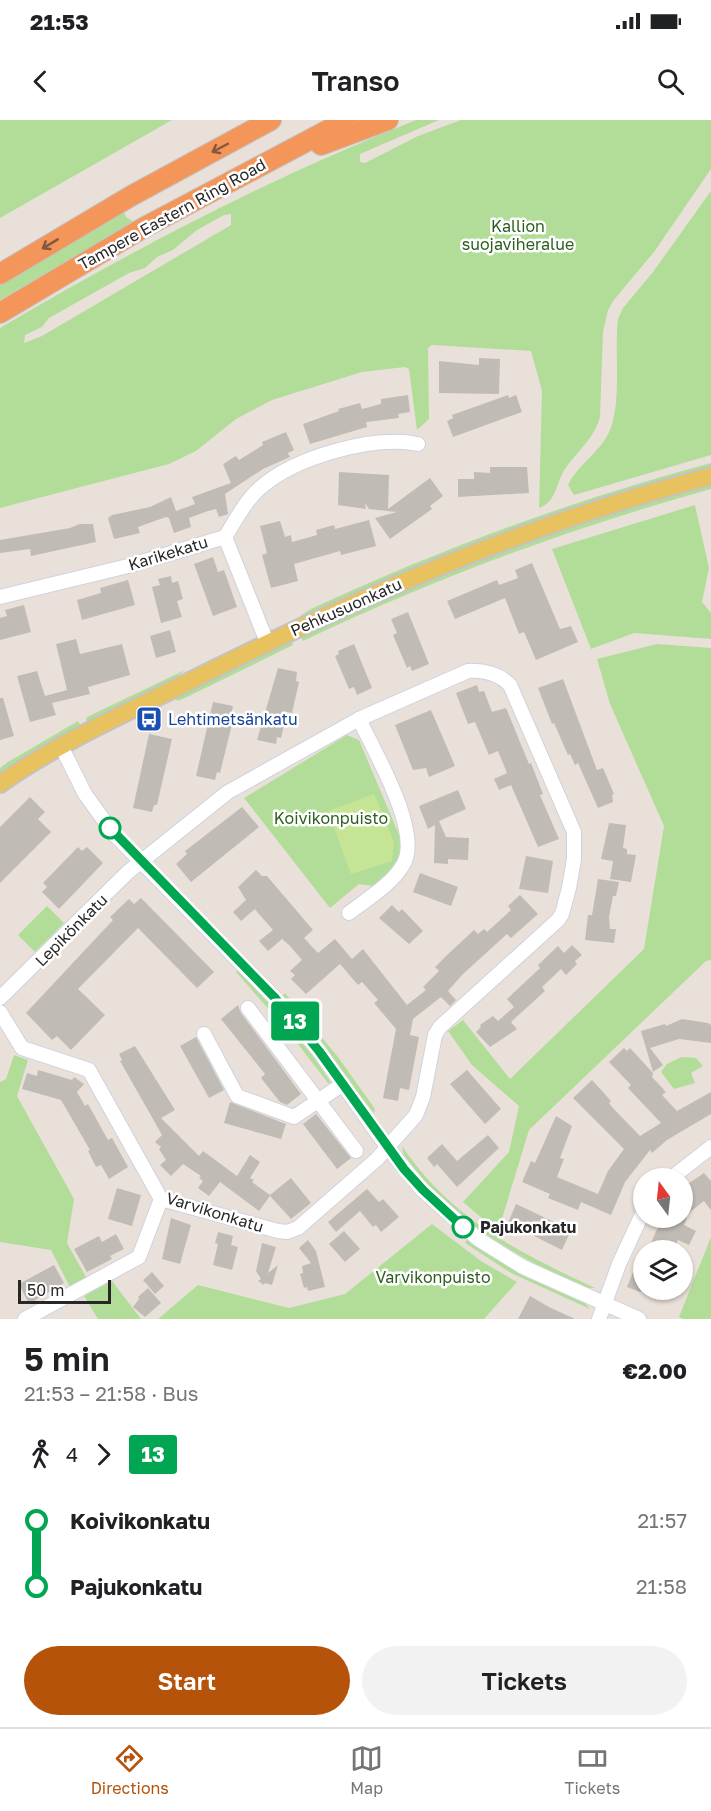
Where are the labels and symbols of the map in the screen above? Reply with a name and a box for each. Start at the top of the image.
one-way arrow [211,143,229,154]
street label: Tampere Eastern Ring Road [75,154,269,274]
park label: Kallion suojaviheralue [462,216,574,254]
one-way arrow [42,239,59,251]
street label: Karikekatu [126,531,210,575]
street label: Pehkusuonkatu [287,574,405,640]
bus stop icon: Lehtimetsänkatu [134,704,164,734]
place label: Lehtimetsänkatu [168,709,298,729]
park label: Koivikonpuisto [274,808,388,828]
unlabelled marker [99,817,121,839]
street label: Lepikönkatu [31,890,111,970]
line badge: 13 [268,1002,322,1040]
north arrow [633,1168,693,1228]
street label: Varvikonkatu [164,1188,266,1236]
marker: Pajukonkatu [452,1216,474,1238]
place label: Pajukonkatu [480,1217,576,1237]
park label: Varvikonpuisto [375,1267,491,1287]
scale bar [18,1277,111,1304]

